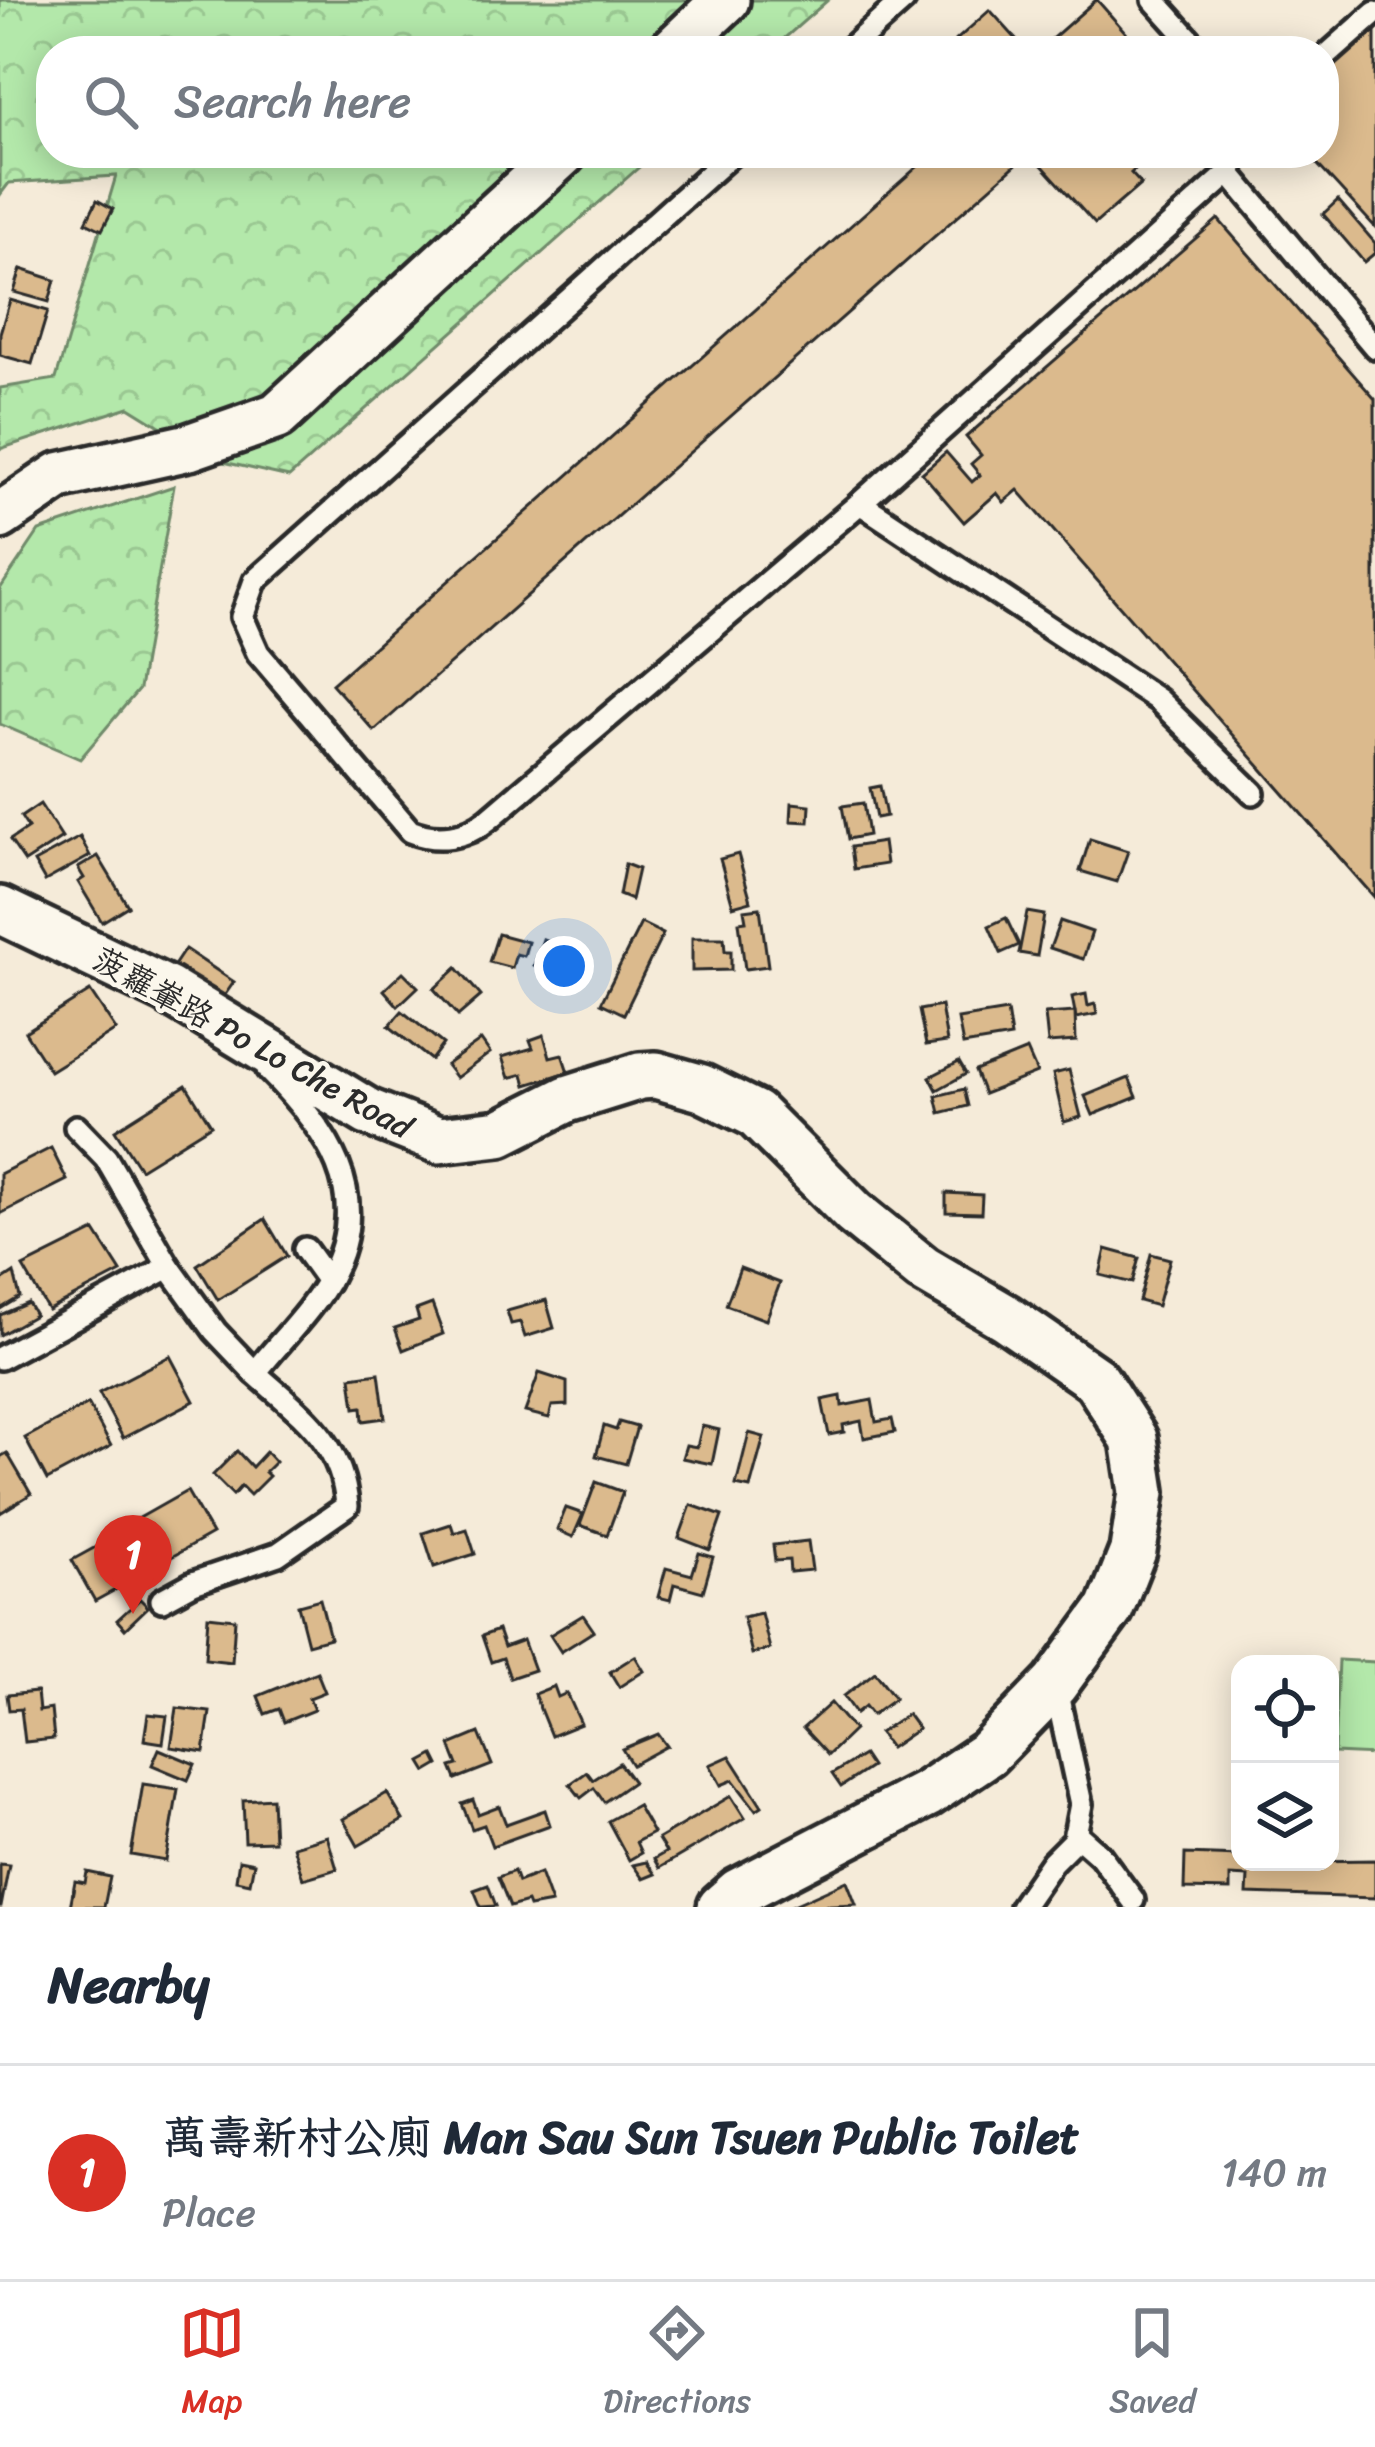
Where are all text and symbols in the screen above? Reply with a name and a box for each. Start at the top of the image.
search box [36,36,1339,168]
text: Search here [174,62,411,142]
icon: search [78,69,144,135]
street label: 菠蘿輋路 Po Lo Che Road [82,931,426,1156]
your location [534,936,594,996]
pin: 1 [94,1515,172,1614]
map controls [1231,1655,1339,1871]
button: locate [1231,1655,1339,1763]
button: layers [1231,1763,1339,1871]
text: Nearby [48,1940,209,2030]
text: 萬壽新村公廁 Man Sau Sun Tsuen Public Toilet [162,2098,1079,2178]
text: 1 [79,2138,95,2207]
text: 140 m [1221,2138,1327,2207]
text: Place [162,2178,256,2247]
tab: Map [179,2300,245,2430]
tab: Directions [603,2300,751,2430]
tab: Saved [1109,2300,1196,2430]

